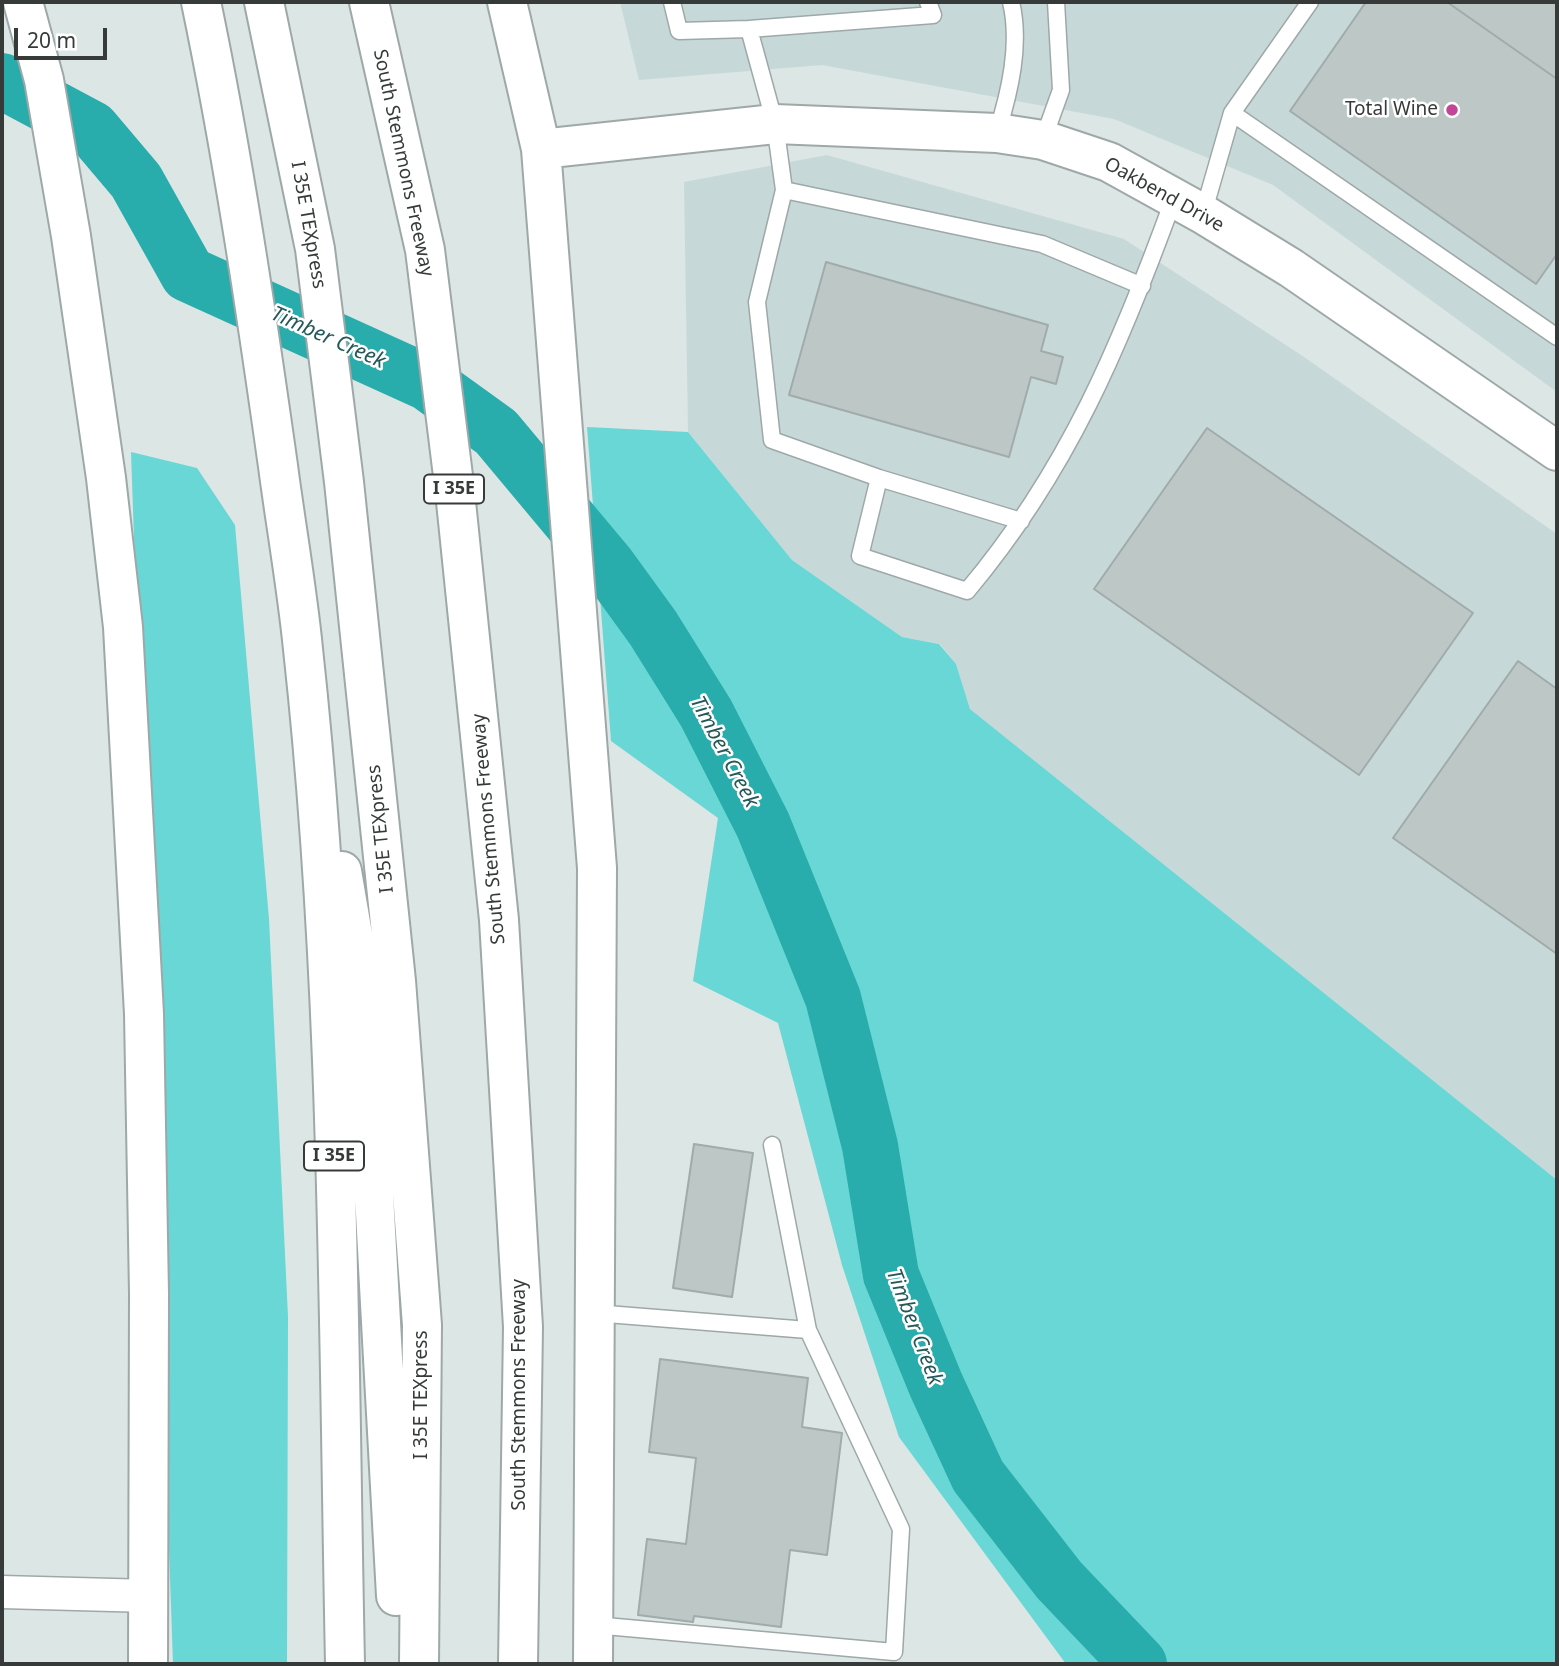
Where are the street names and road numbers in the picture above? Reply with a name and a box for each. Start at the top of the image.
street label: South Stemmons Freeway [368,47,438,279]
street label: Oakbend Drive [1100,153,1228,237]
street label: I 35E TEXpress [286,160,330,290]
road number: I 35E [424,475,484,504]
street label: South Stemmons Freeway [468,713,510,945]
street label: I 35E TEXpress [363,764,399,894]
road number: I 35E [304,1142,364,1170]
street label: South Stemmons Freeway [509,1279,531,1511]
street label: I 35E TEXpress [411,1331,433,1459]

